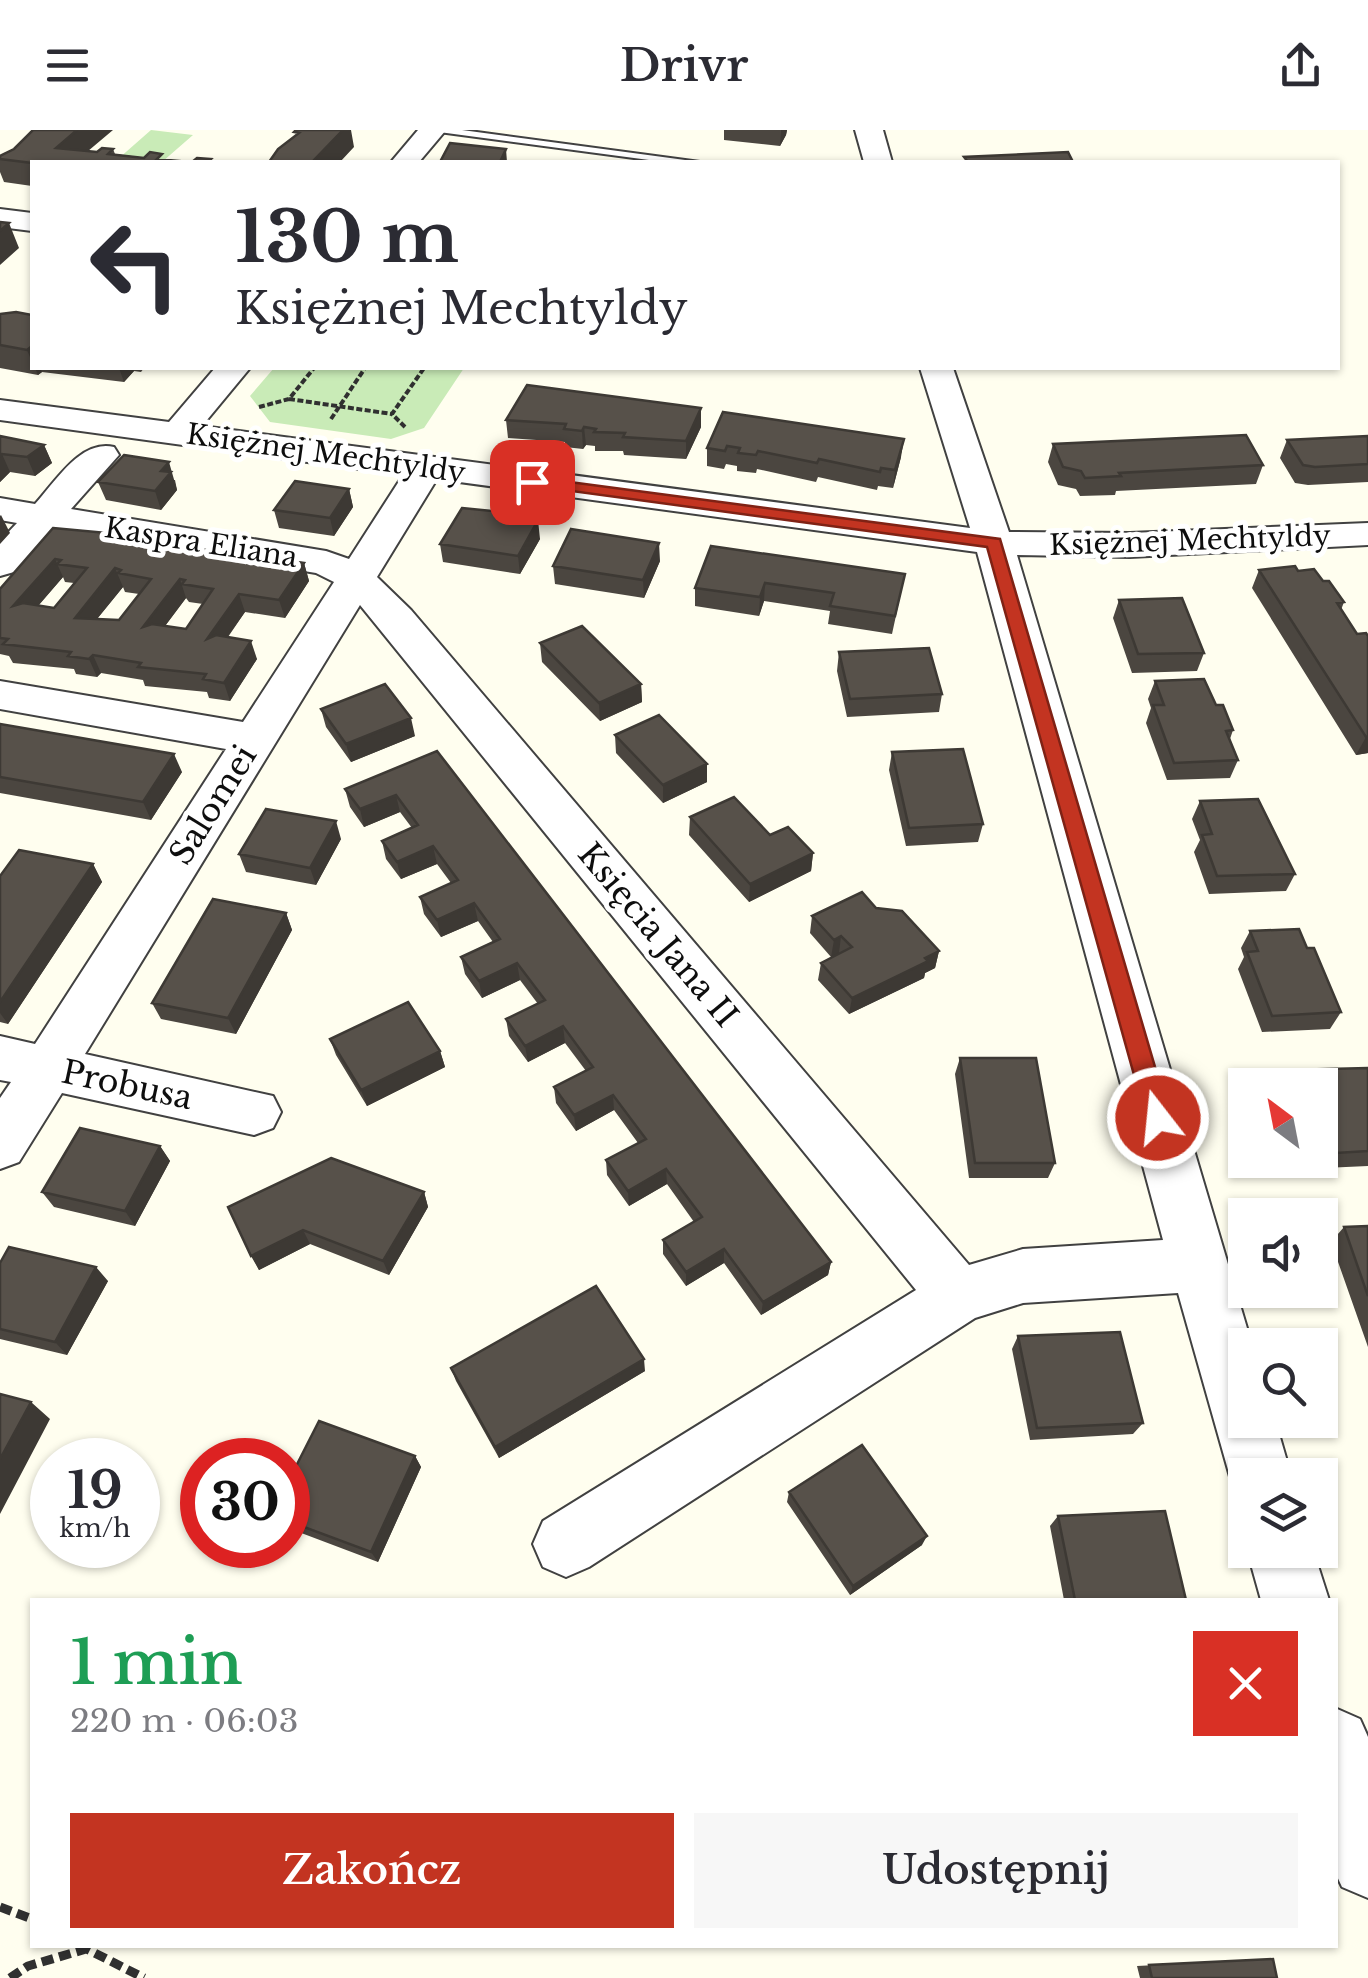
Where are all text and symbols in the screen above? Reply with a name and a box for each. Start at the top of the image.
text: Drivr [620,37,748,93]
icon: menu [40,38,95,93]
icon: share [1273,38,1328,93]
text: 130 m [235,194,459,281]
icon: left [70,200,200,330]
text: Księżnej Mechtyldy [235,280,688,336]
street label: Księżnej Mechtyldy [184,417,468,490]
pin [490,440,575,525]
icon: arrive [505,455,560,510]
street label: Kaspra Eliana [102,510,300,575]
street label: Księżnej Mechtyldy [1049,518,1331,563]
street label: Salomei [161,738,265,872]
street label: Księcia Jana II [569,835,747,1035]
street label: Probusa [58,1052,196,1118]
position arrow [1106,1066,1210,1170]
north arrow [1228,1068,1338,1178]
map controls [1228,1068,1338,1568]
button: sound [1228,1198,1338,1308]
button: search [1228,1328,1338,1438]
speed limit sign: 30 [180,1438,310,1568]
button: layers [1228,1458,1338,1568]
text: 19 [67,1459,123,1522]
text: km/h [60,1513,130,1544]
text: 1 min [70,1626,243,1700]
button: close [1193,1631,1298,1736]
text: 220 m · 06:03 [70,1701,298,1741]
button: Zakończ [70,1813,674,1928]
button: Udostępnij [694,1813,1298,1928]

